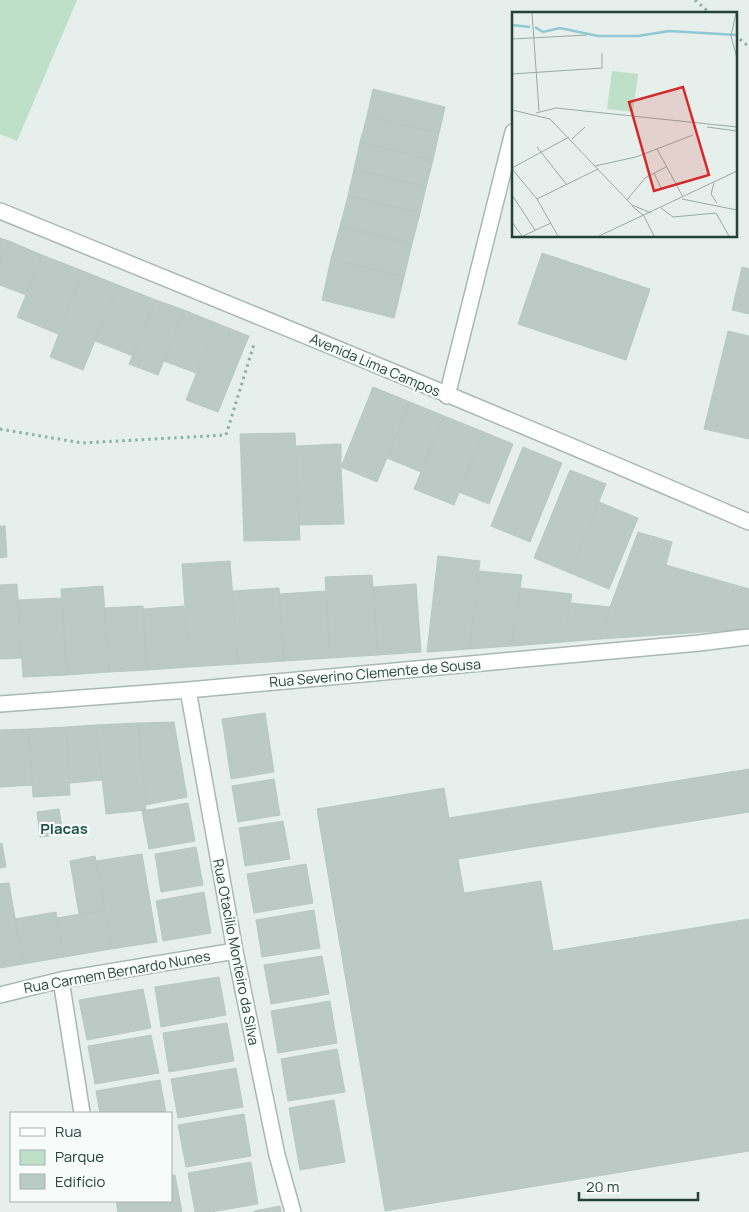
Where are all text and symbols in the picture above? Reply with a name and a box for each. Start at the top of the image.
inset map [512,12,736,238]
street label: Avenida Lima Campos [307,328,443,401]
street label: Rua Severino Clemente de Sousa [268,654,482,691]
district label: Placas [40,818,88,839]
street label: Rua Otacílio Monteiro da Silva [209,857,264,1047]
street label: Rua Carmem Bernardo Nunes [22,946,212,997]
legend [10,1112,172,1202]
text: Rua [55,1121,82,1142]
text: Parque [55,1146,104,1167]
scale bar [579,1170,698,1202]
text: Edifício [55,1171,106,1192]
text: 20 m [586,1176,619,1197]

